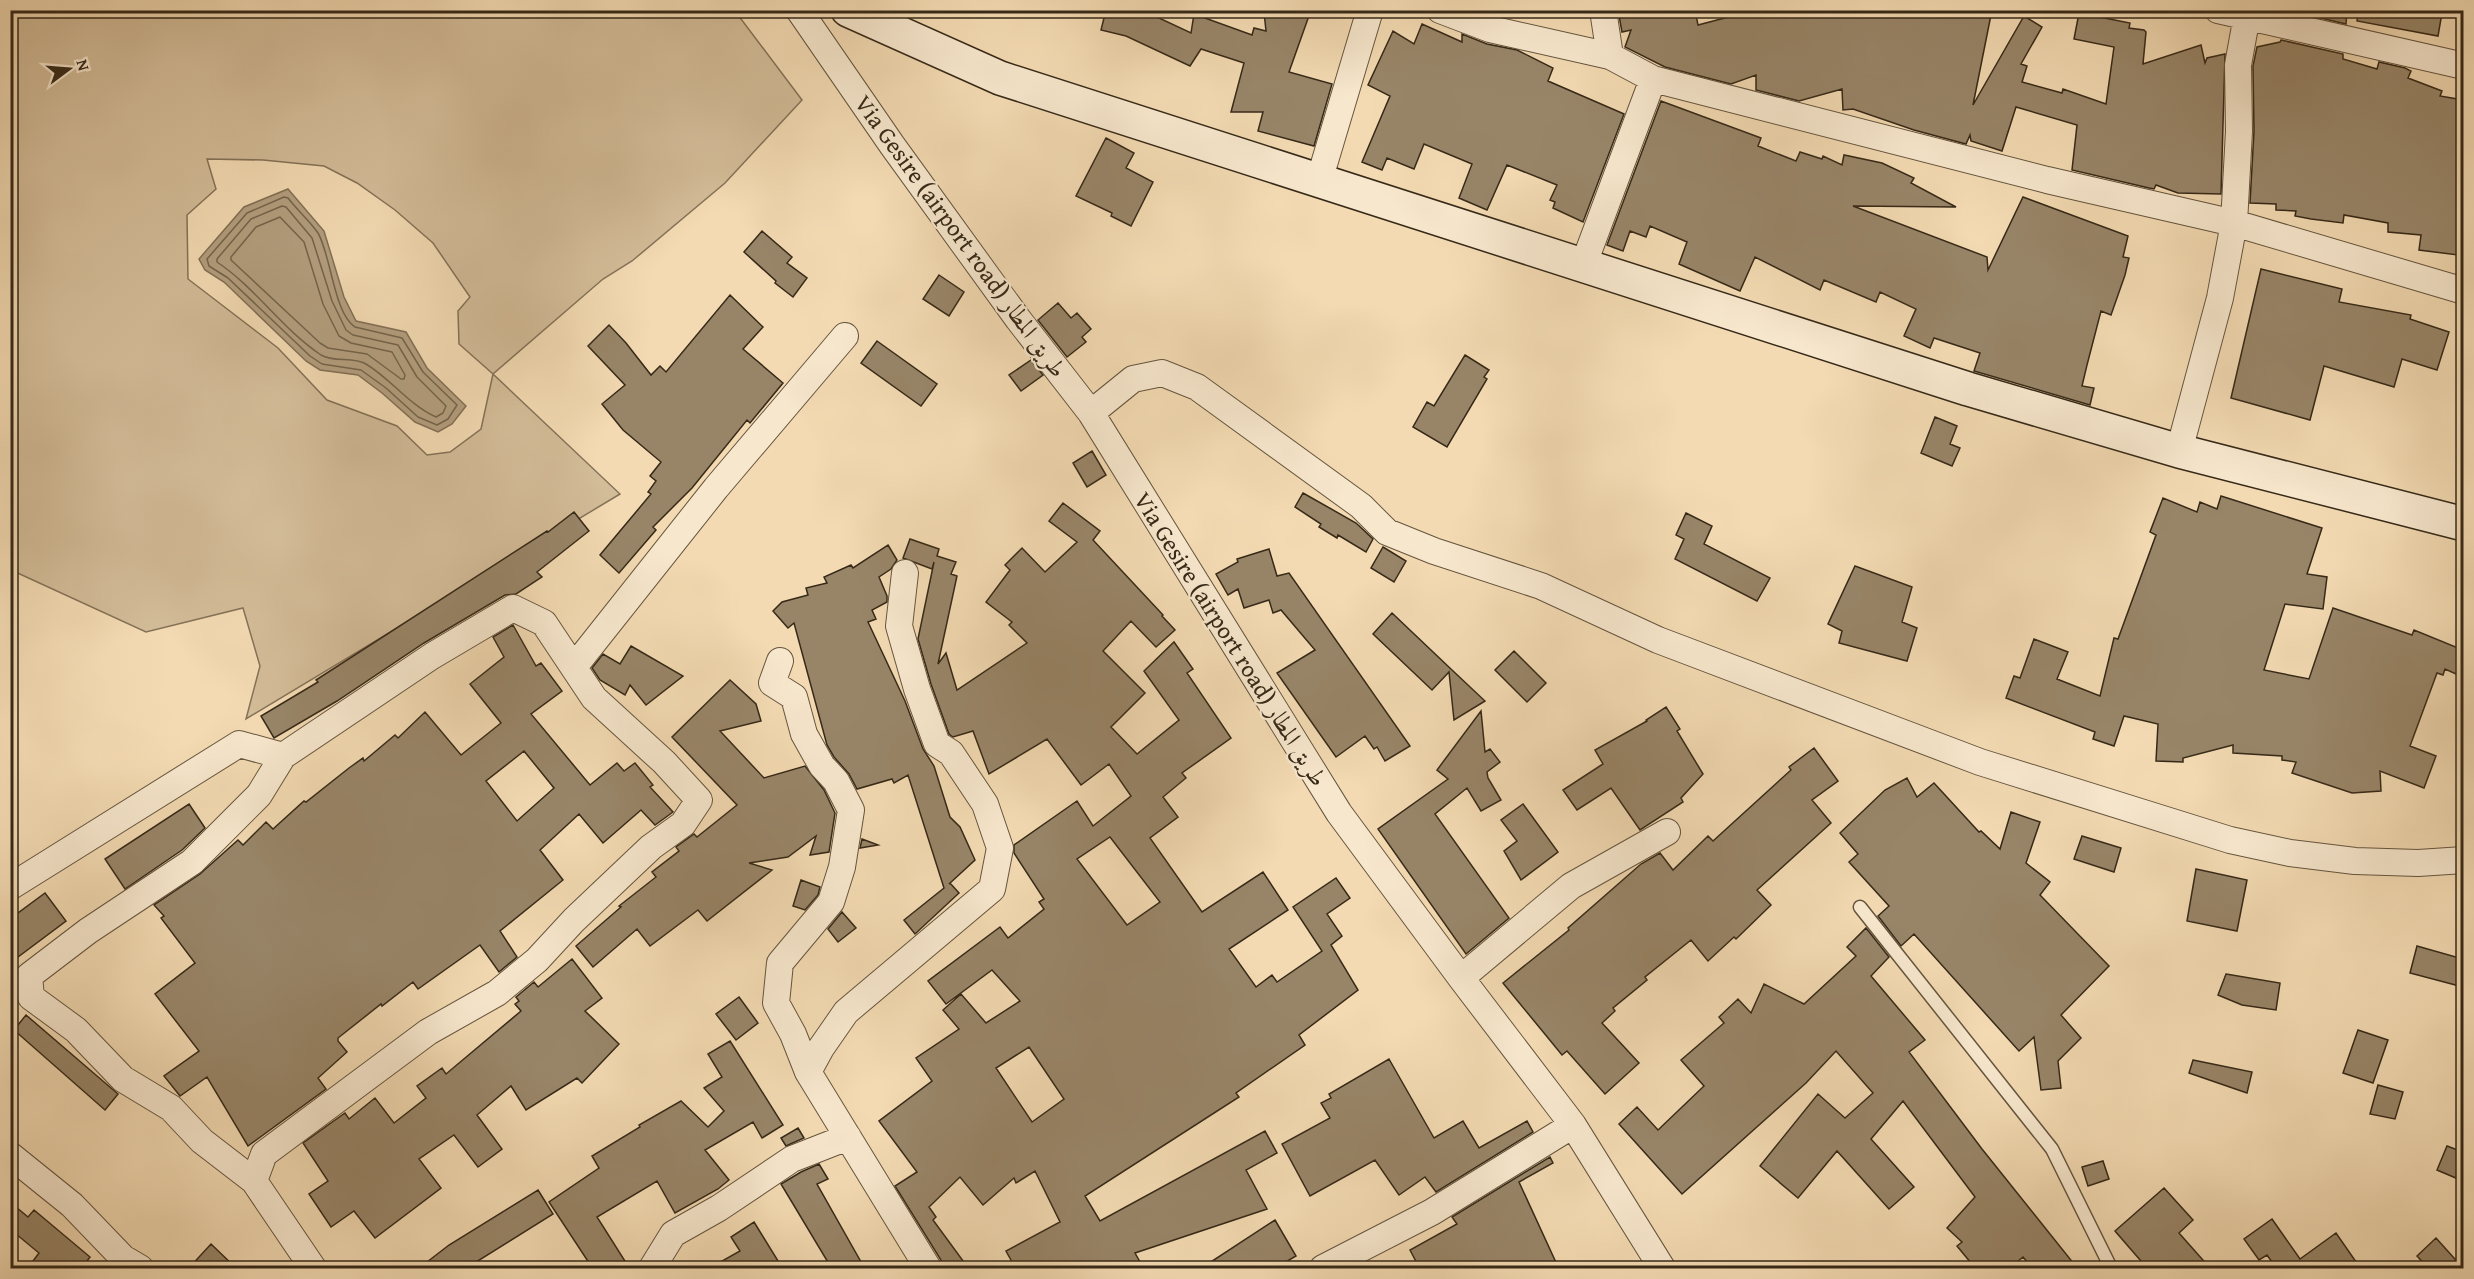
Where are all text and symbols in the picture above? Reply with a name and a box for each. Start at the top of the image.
north arrow [39,39,99,99]
text: N [70,56,97,74]
street label: Via Gesire (airport road) طريق المطار [846,88,1076,384]
street label: Via Gesire (airport road) طريق المطار [1126,485,1336,793]

